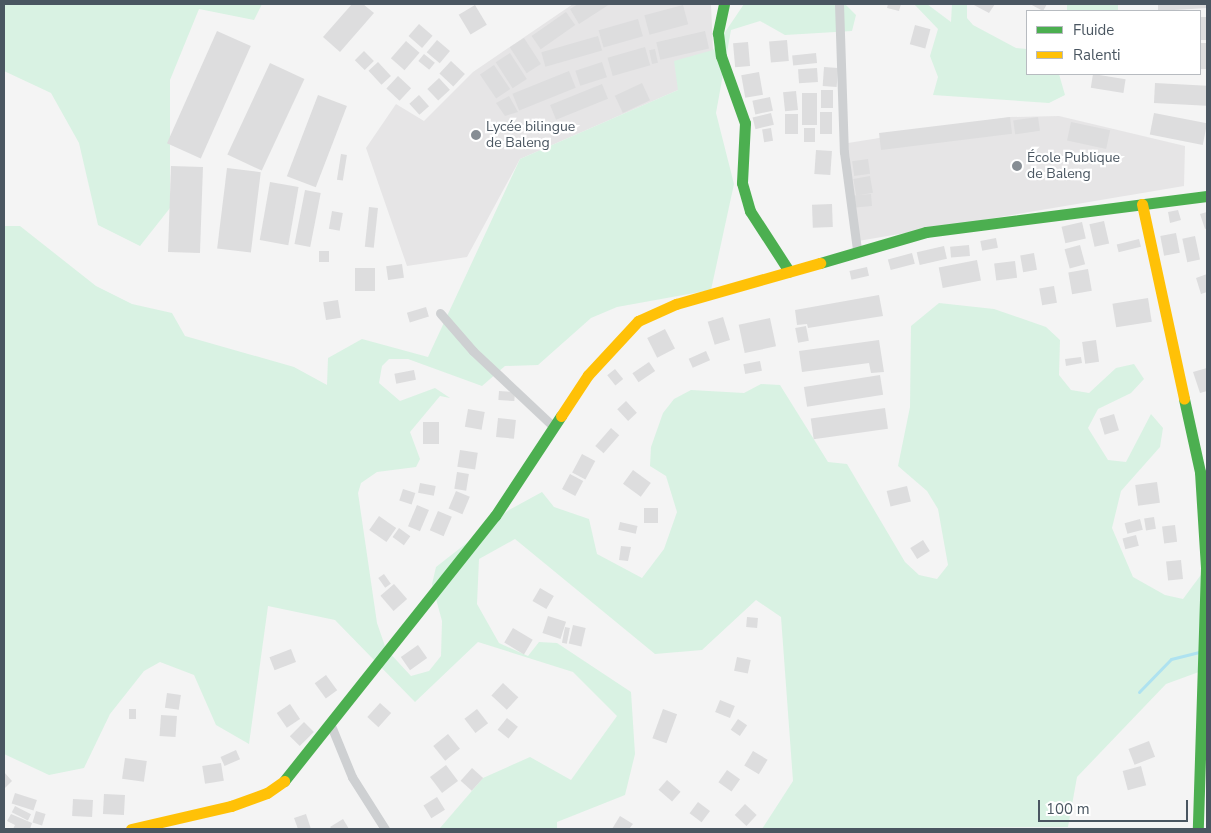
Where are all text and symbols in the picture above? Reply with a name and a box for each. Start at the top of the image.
legend [1026,10,1201,75]
text: Fluide [1073,20,1114,40]
text: Ralenti [1073,45,1121,65]
place label: Lycée bilingue de Baleng [486,119,575,152]
marker: Lycée bilingue de Baleng [470,129,482,141]
place label: École Publique de Baleng [1027,150,1120,182]
marker: École Publique de Baleng [1011,160,1023,172]
scale bar [1041,790,1191,822]
text: 100 m [1046,799,1090,819]

